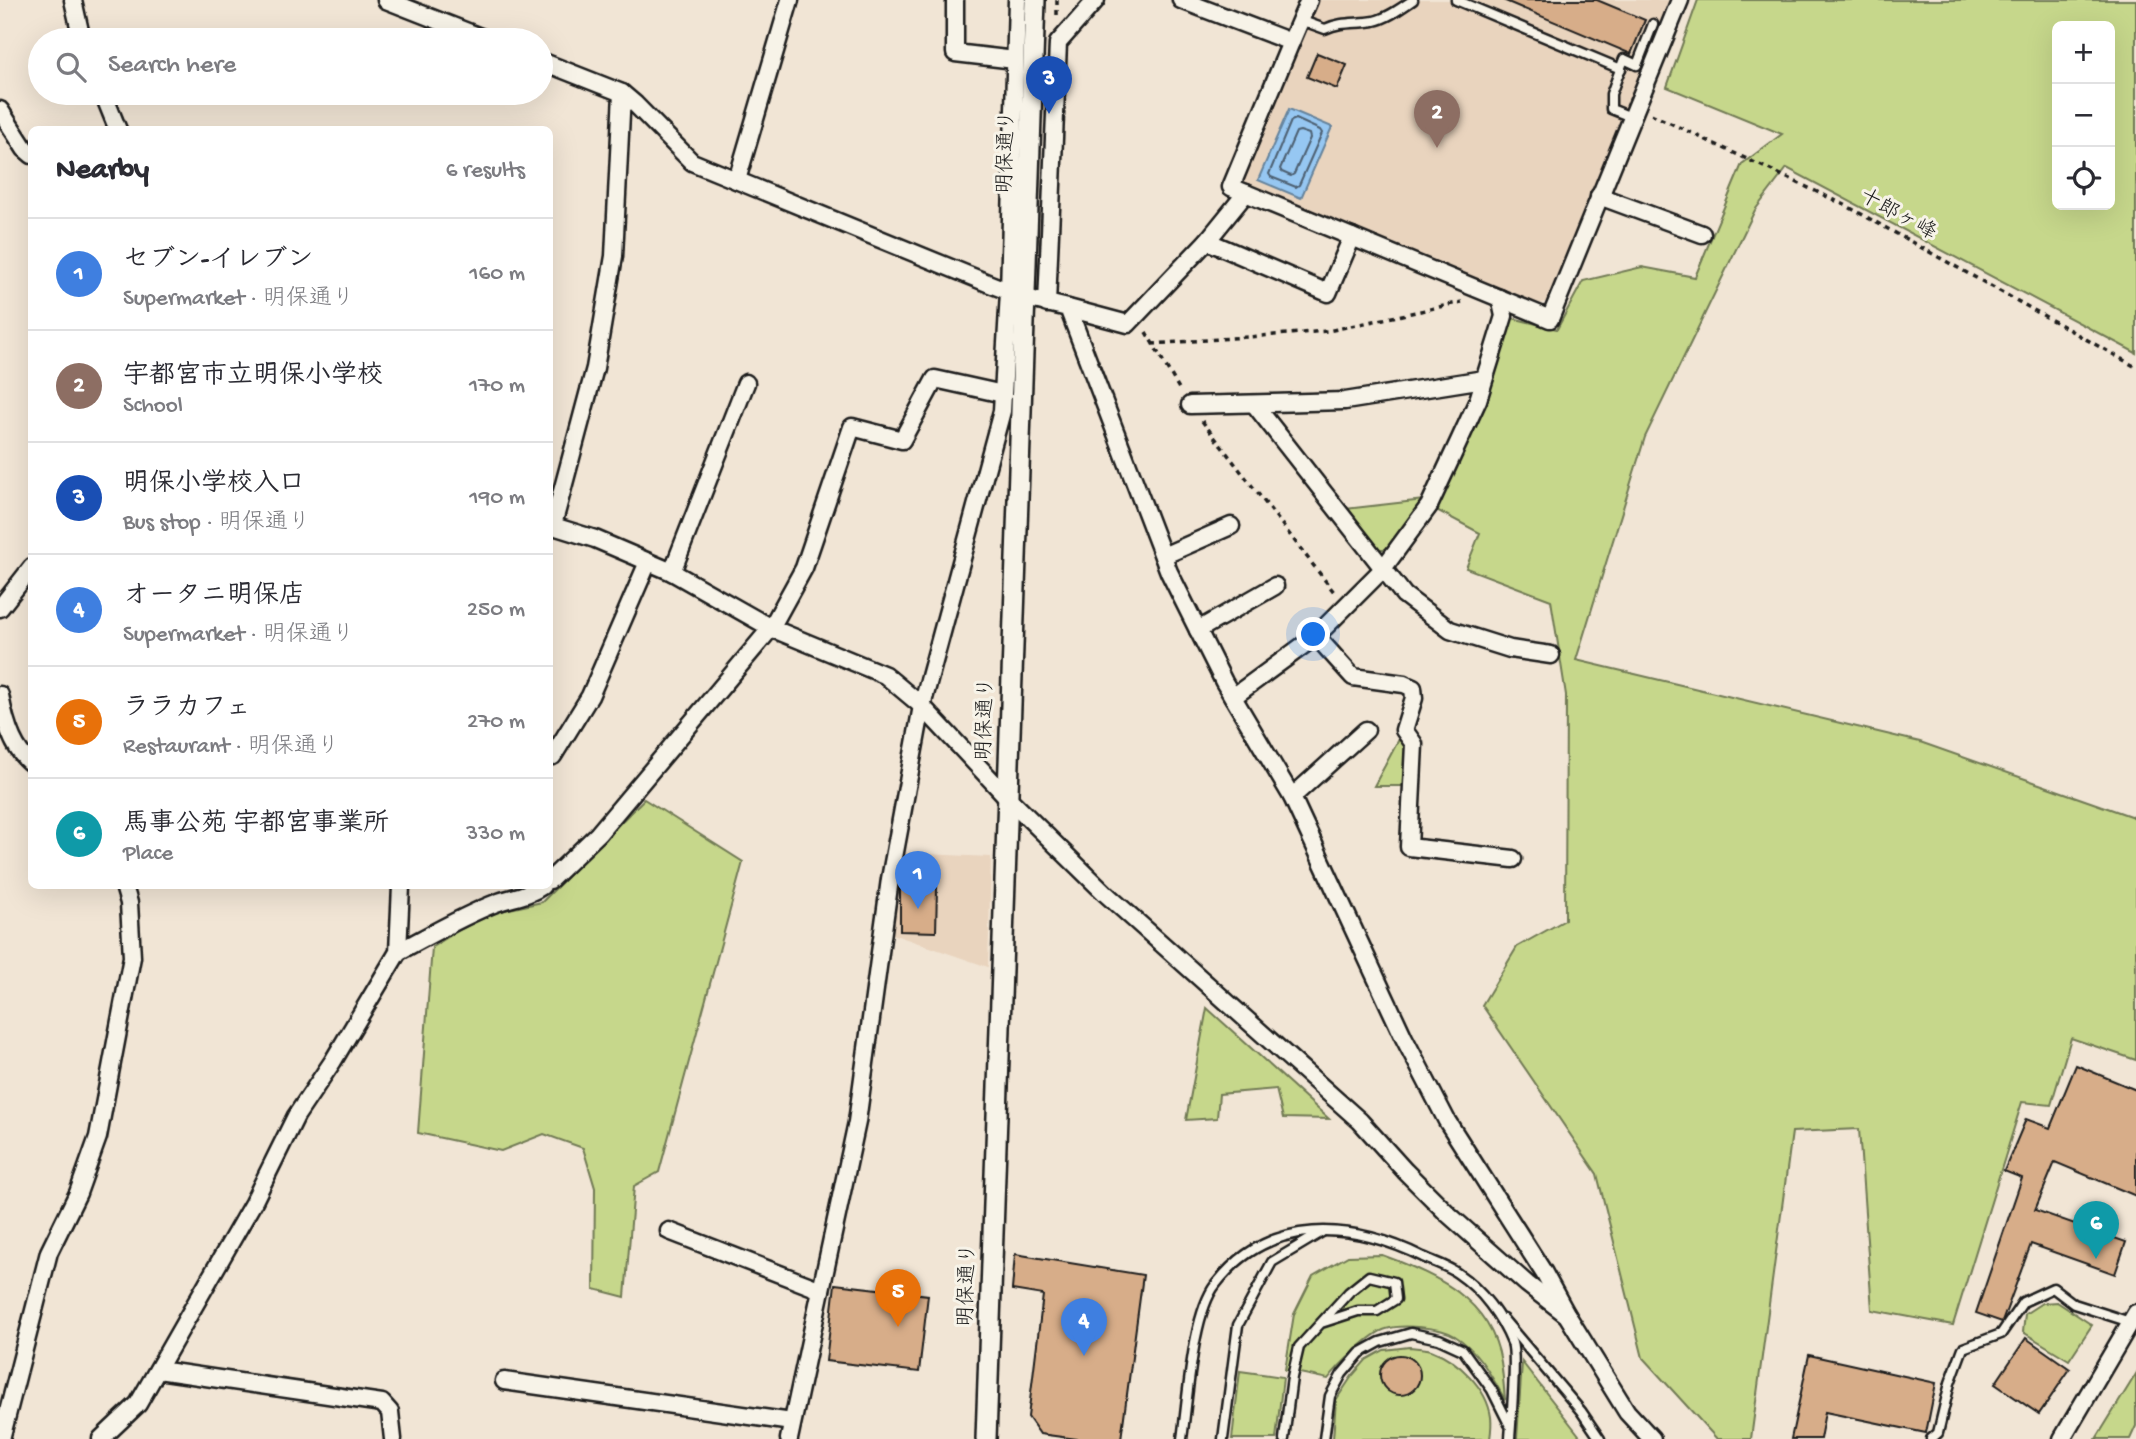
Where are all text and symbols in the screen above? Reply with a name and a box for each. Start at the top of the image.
map controls [2052,21,2115,210]
button: + [2052,21,2115,84]
search box [28,28,553,105]
icon: search [52,48,90,86]
text: Search here [108,51,236,82]
pin: 3 [1026,56,1072,114]
button: − [2052,84,2115,147]
pin: 2 [1414,90,1460,148]
street label: 明保通り [993,110,1022,194]
button: locate [2052,147,2115,210]
text: Nearby [56,154,149,189]
text: 6 results [446,158,525,185]
street label: 十郎ヶ峰 [1854,184,1940,247]
text: セブン-イレブン [123,246,313,277]
text: 1 [74,261,84,288]
text: 160 m [469,261,525,288]
text: Supermarket · 明保通り [123,286,355,313]
text: 宇都宮市立明保小学校 [123,362,383,393]
text: 2 [73,373,85,400]
text: 170 m [469,373,525,400]
text: School [123,393,183,420]
text: 明保小学校入口 [123,470,305,501]
text: 3 [73,485,85,512]
text: 190 m [469,485,525,512]
text: Bus stop · 明保通り [123,510,311,537]
text: オータニ明保店 [123,582,305,613]
text: 4 [74,597,84,624]
text: 250 m [467,597,525,624]
your location [1296,617,1330,651]
text: Supermarket · 明保通り [123,622,355,649]
street label: 明保通り [972,677,1001,761]
text: ララカフェ [123,694,251,725]
text: 5 [73,709,85,736]
text: 270 m [467,709,525,736]
text: Restaurant · 明保通り [123,734,340,761]
text: 馬事公苑 宇都宮事業所 [123,810,389,841]
text: 6 [73,821,85,848]
text: 330 m [466,821,525,848]
text: Place [123,841,173,868]
pin: 1 [895,851,941,909]
pin: 6 [2073,1201,2119,1259]
street label: 明保通り [954,1243,983,1327]
pin: 5 [875,1269,921,1327]
pin: 4 [1061,1298,1107,1356]

